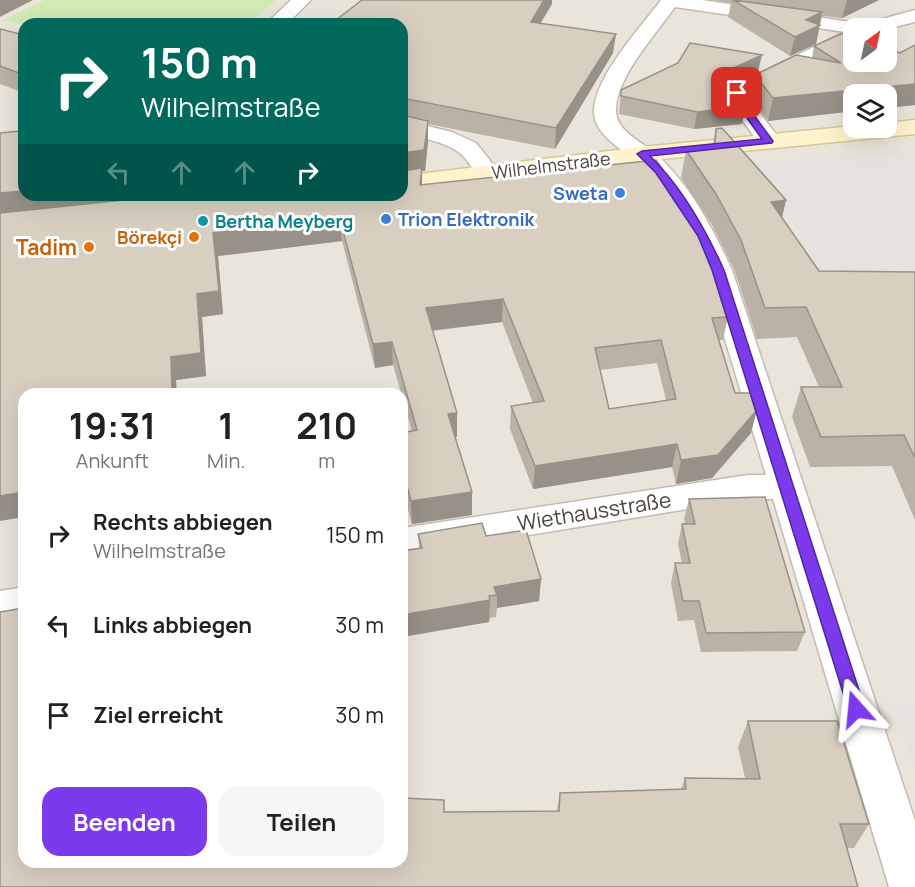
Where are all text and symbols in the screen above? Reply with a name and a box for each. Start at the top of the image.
north arrow [843,18,897,72]
map controls [843,18,897,138]
text: 150 m [141,33,258,91]
icon: right [42,42,120,120]
pin [711,67,762,118]
icon: arrive [720,76,753,109]
button: layers [843,84,897,138]
text: Wilhelmstraße [141,88,320,125]
street label: Wilhelmstraße [490,146,612,184]
icon: left [102,156,135,189]
icon: ahead [165,156,198,189]
icon: ahead [228,156,261,189]
icon: right [291,156,324,189]
place label: Sweta [553,181,608,205]
marker: Sweta [613,186,627,200]
place label: Trion Elektronik [398,207,536,231]
place label: Bertha Meyberg [215,209,353,233]
marker: Trion Elektronik [379,212,393,226]
marker: Bertha Meyberg [196,214,210,228]
place label: Börekçi [117,225,182,249]
marker: Börekçi [187,230,201,244]
place label: Tadim [16,233,77,261]
marker: Tadim [82,240,96,254]
text: 19:31 [69,401,156,450]
text: 1 [218,401,234,450]
text: 210 [296,401,357,450]
text: Ankunft [76,447,149,474]
text: Min. [207,447,245,474]
text: m [318,447,335,474]
street label: Wiethausstraße [515,485,673,537]
text: Rechts abbiegen [93,507,272,537]
icon: right [42,519,75,552]
text: 150 m [326,520,384,550]
text: Wilhelmstraße [93,537,226,564]
icon: left [42,609,75,642]
text: Links abbiegen [93,610,252,640]
text: 30 m [335,610,384,640]
position arrow [824,677,888,741]
icon: arrive [42,699,75,732]
text: Ziel erreicht [93,700,224,730]
text: 30 m [335,700,384,730]
button: Beenden [42,787,207,856]
button: Teilen [219,787,384,856]

